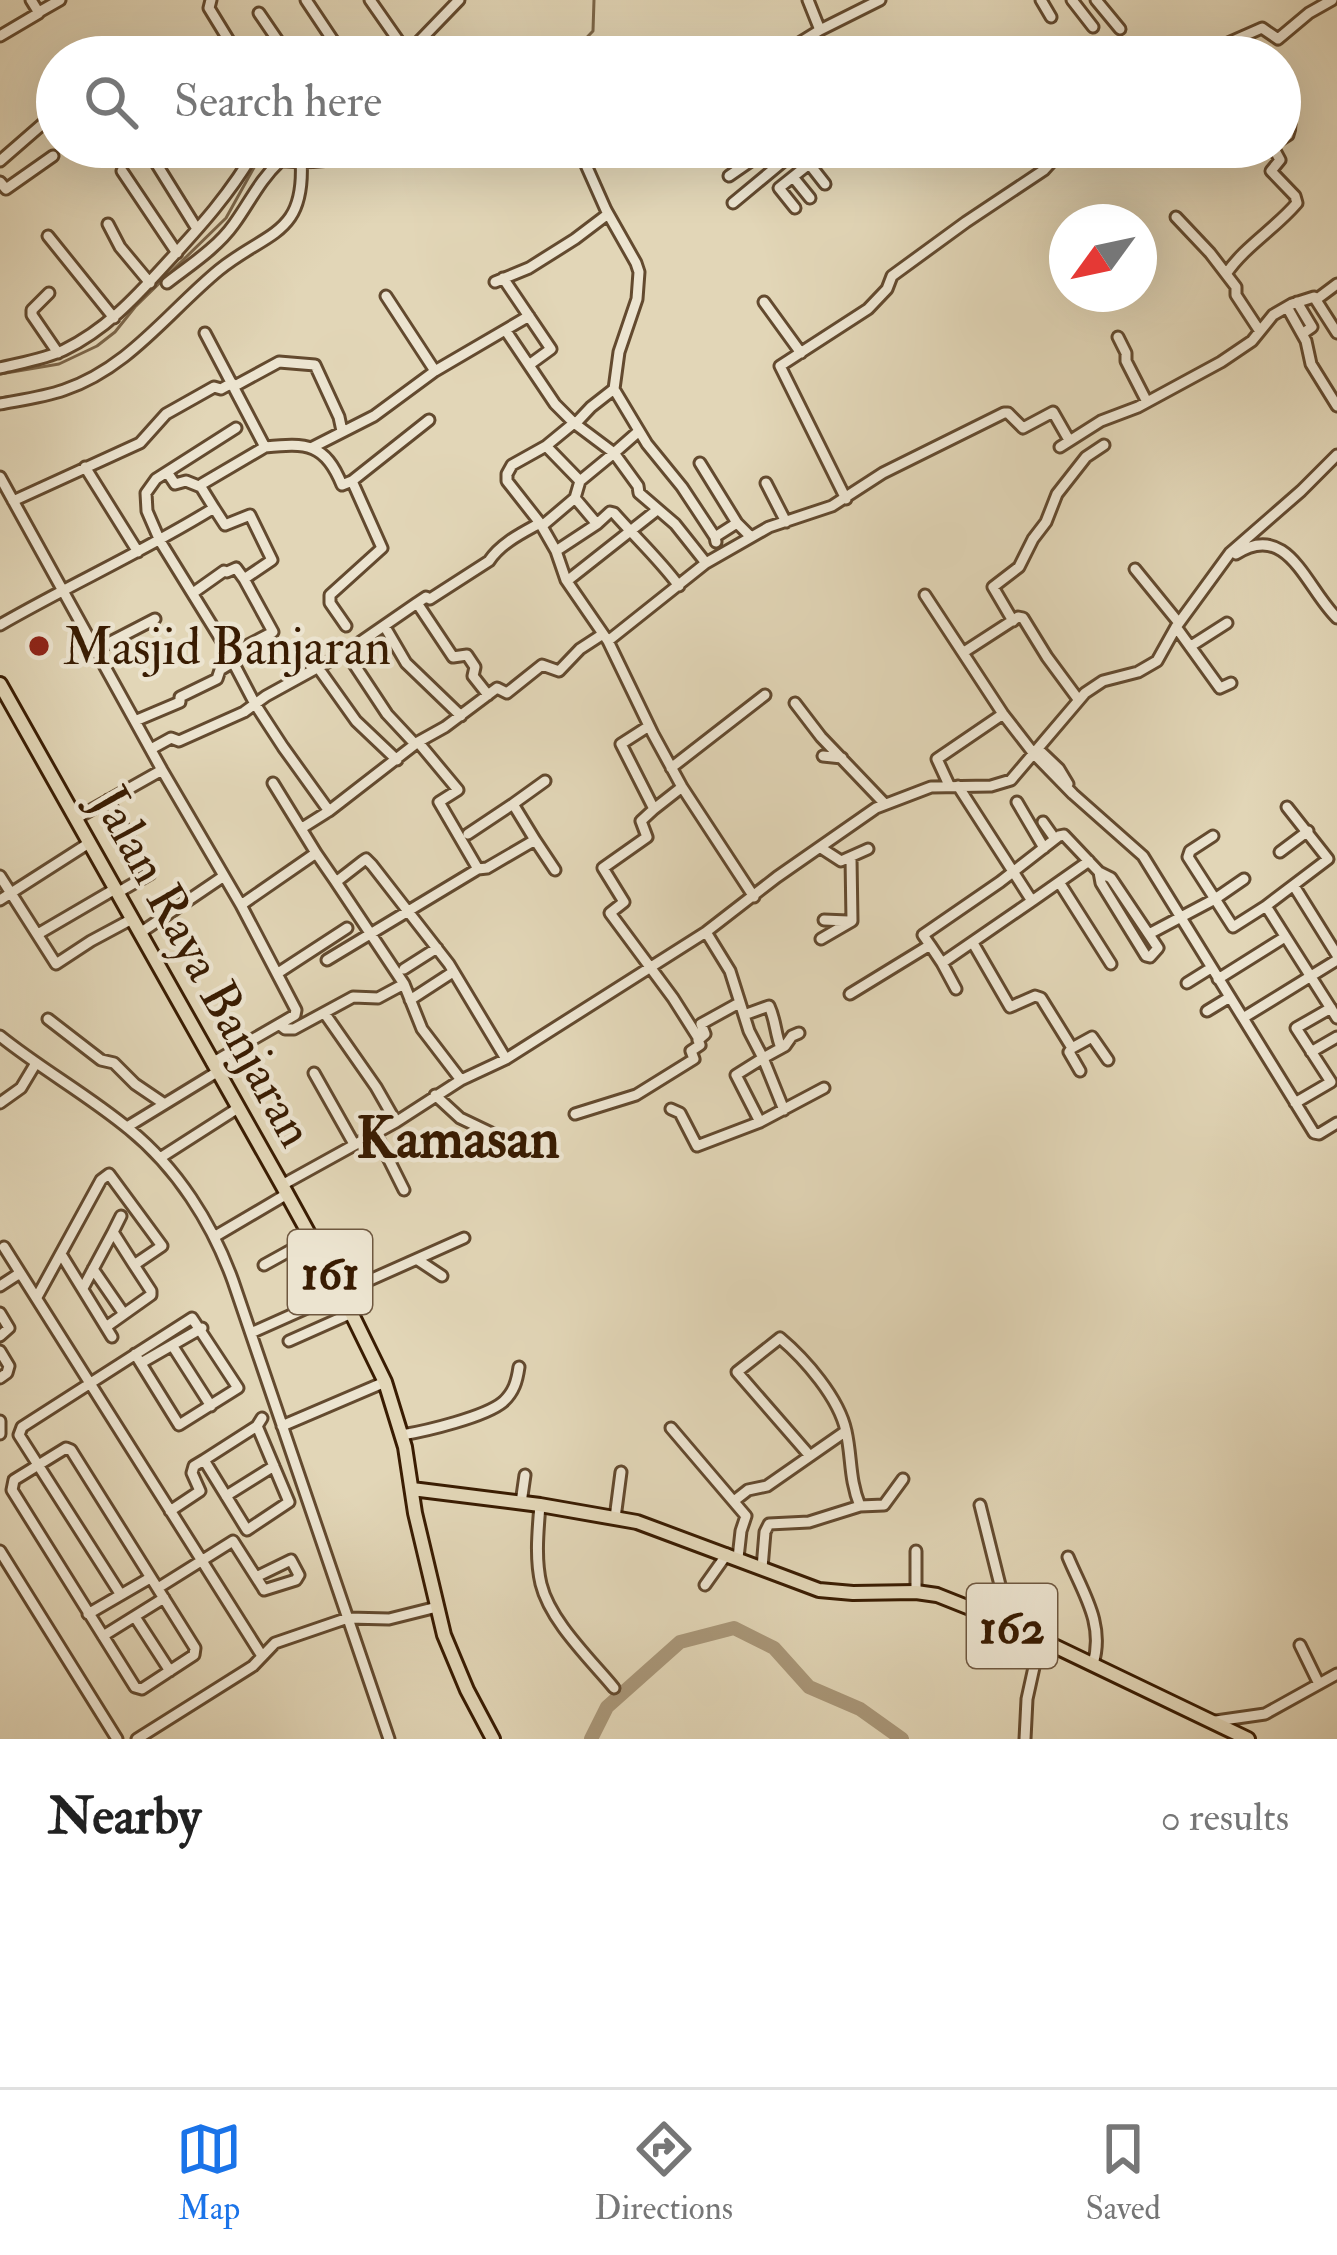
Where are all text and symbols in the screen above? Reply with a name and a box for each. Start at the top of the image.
search box [36,36,1301,168]
icon: search [78,69,144,135]
text: Search here [174,74,382,130]
north arrow [1049,204,1157,312]
place label: Masjid Banjaran [63,616,391,680]
marker: Masjid Banjaran [26,633,52,659]
street label: Jalan Raya Banjaran [76,774,328,1158]
district label: Kamasan [356,1103,560,1175]
road number: 161 [288,1230,372,1314]
road number: 162 [967,1584,1057,1668]
text: Nearby [48,1785,201,1849]
text: 0 results [1161,1793,1289,1842]
tab: Map [176,2116,242,2229]
tab: Directions [595,2116,733,2229]
tab: Saved [1085,2116,1161,2229]

